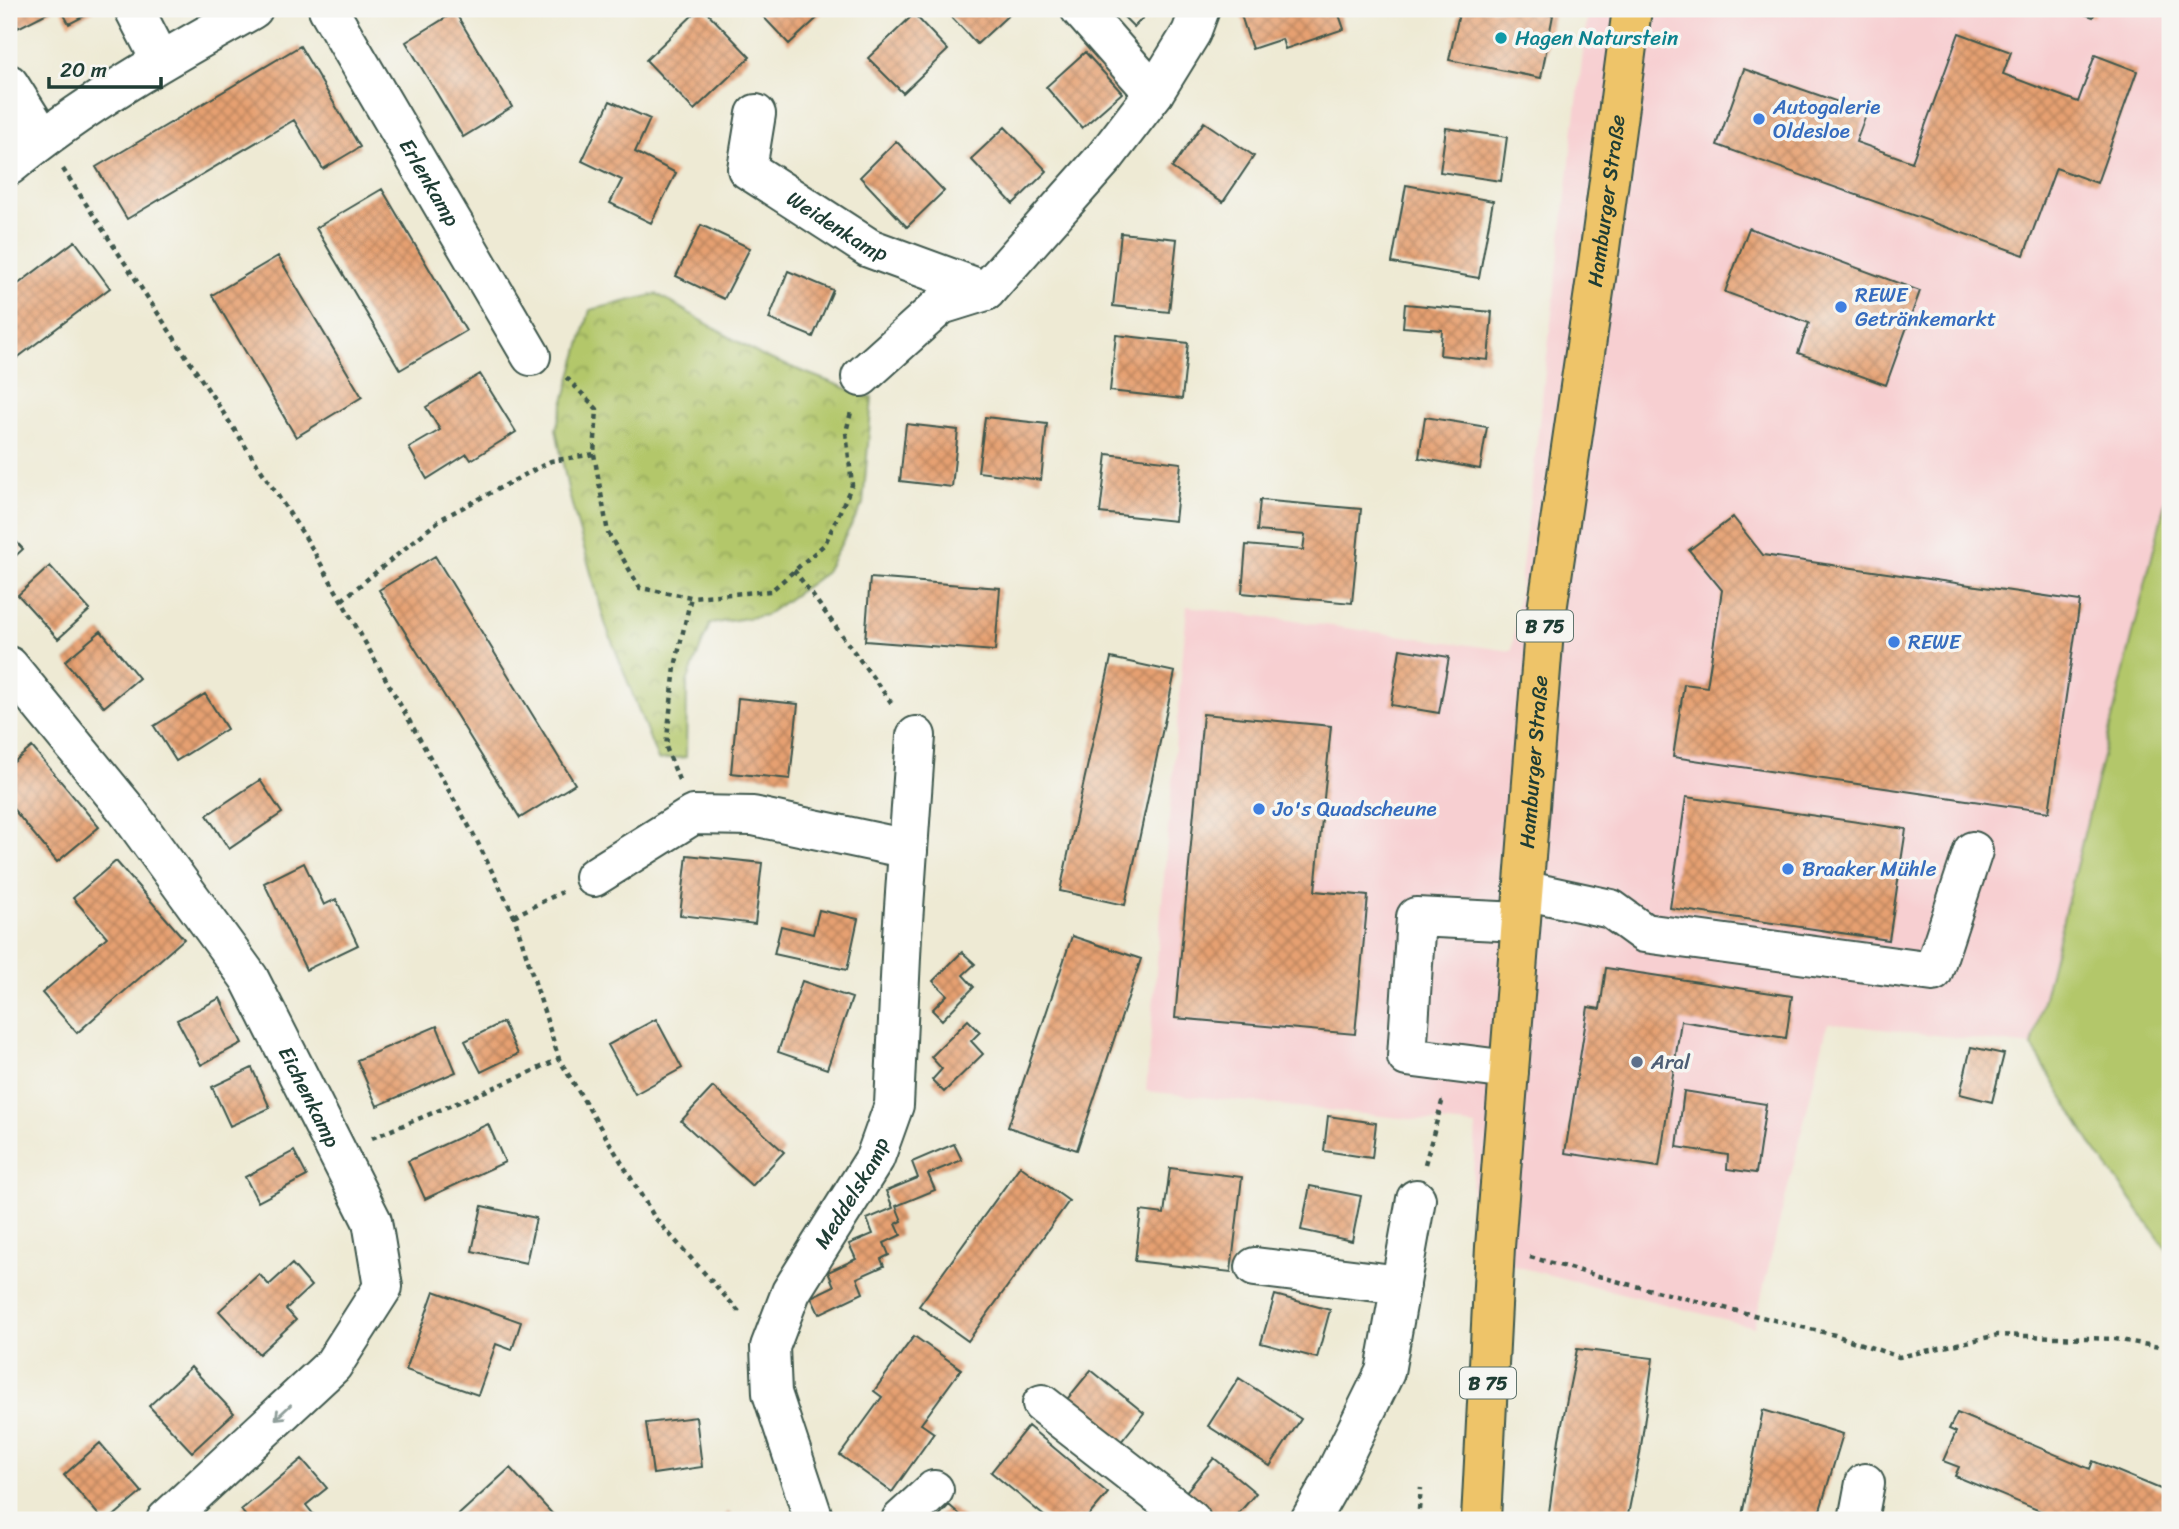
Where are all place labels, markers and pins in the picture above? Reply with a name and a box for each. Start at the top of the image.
place label: Hagen Naturstein [1515,19,1678,57]
marker: Hagen Naturstein [1493,30,1509,46]
place label: Autogalerie Oldesloe [1772,88,1880,150]
marker: Autogalerie Oldesloe [1751,111,1767,127]
place label: REWE Getränkemarkt [1855,276,1996,338]
marker: REWE Getränkemarkt [1833,299,1849,315]
place label: REWE [1908,623,1962,661]
marker: REWE [1886,634,1902,650]
place label: Jo's Quadscheune [1272,790,1437,828]
marker: Jo's Quadscheune [1251,801,1267,817]
place label: Braaker Mühle [1802,850,1937,888]
marker: Braaker Mühle [1780,861,1796,877]
place label: Aral [1650,1043,1691,1081]
marker: Aral [1629,1054,1645,1070]

